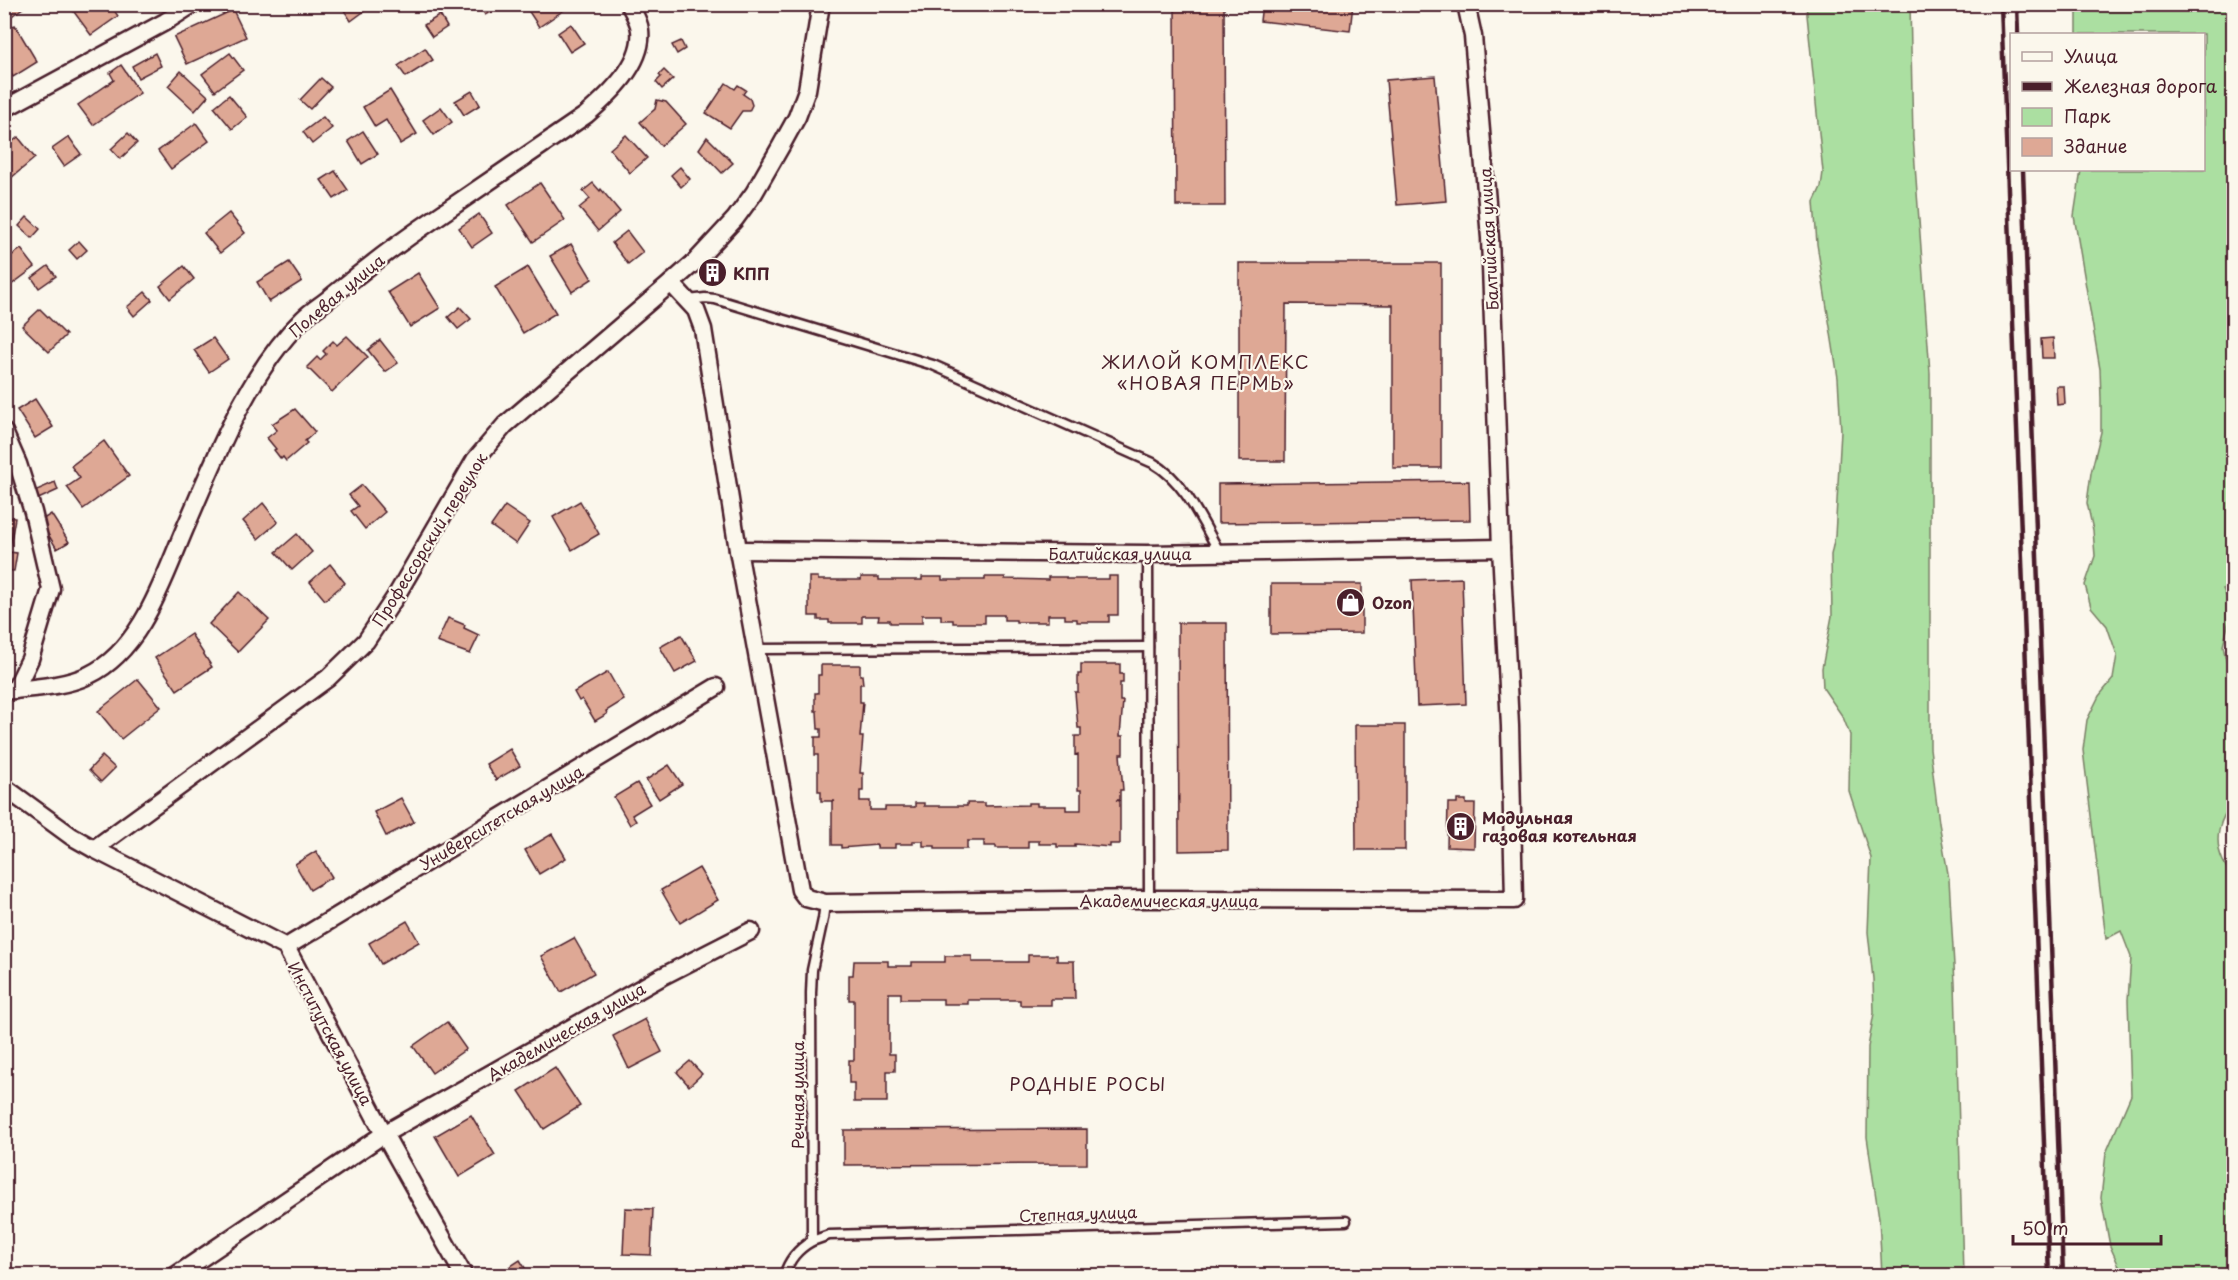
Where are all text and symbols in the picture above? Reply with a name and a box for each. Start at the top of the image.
legend [2010,33,2205,171]
text: Улица [2064,42,2118,69]
text: Железная дорога [2064,72,2218,99]
text: Парк [2064,102,2111,129]
text: Здание [2064,132,2127,159]
street label: Балтийская улица [1472,167,1504,311]
street label: Полевая улица [283,248,389,342]
building icon: КПП [696,257,728,289]
place label: КПП [733,261,770,285]
district label: ЖИЛОЙ КОМПЛЕКС «НОВАЯ ПЕРМЬ» [1101,348,1310,396]
street label: Профессорский переулок [365,447,493,631]
street label: Балтийская улица [1048,541,1192,565]
shop icon: Ozon [1335,586,1367,618]
place label: Ozon [1372,590,1412,614]
street label: Университетская улица [414,758,588,876]
place label: Модульная газовая котельная [1482,805,1637,847]
building icon: Модульная газовая котельная [1445,810,1477,842]
street label: Академическая улица [1079,888,1259,912]
street label: Институтская улица [283,957,379,1109]
street label: Академическая улица [482,976,650,1086]
street label: Речная улица [785,1041,809,1149]
district label: РОДНЫЕ РОСЫ [1009,1070,1167,1097]
street label: Степная улица [1018,1199,1138,1227]
scale bar [2013,1208,2162,1246]
text: 50 m [2022,1214,2069,1241]

